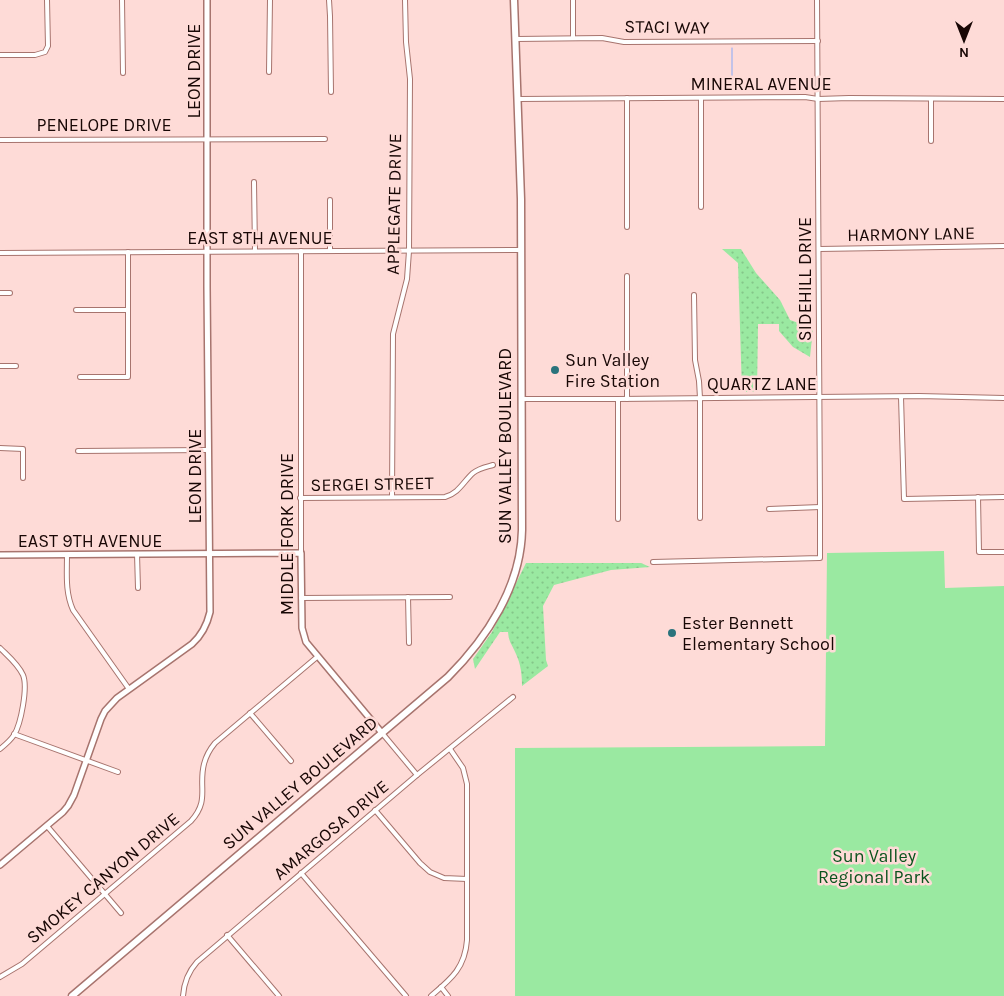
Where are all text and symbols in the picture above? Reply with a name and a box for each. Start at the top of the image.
street label: STACI WAY [624,15,710,39]
north arrow [939,15,989,65]
street label: LEON DRIVE [183,24,205,118]
text: N [959,44,969,61]
street label: MINERAL AVENUE [690,73,832,95]
street label: PENELOPE DRIVE [36,114,172,136]
street label: APPLEGATE DRIVE [382,133,406,275]
street label: SIDEHILL DRIVE [794,217,816,341]
street label: HARMONY LANE [847,222,975,246]
street label: EAST 8TH AVENUE [187,227,333,249]
street label: SUN VALLEY BOULEVARD [494,348,516,544]
place label: Sun Valley Fire Station [565,349,660,392]
marker: Sun Valley Fire Station [549,364,561,376]
street label: QUARTZ LANE [707,373,817,395]
street label: LEON DRIVE [184,429,206,523]
street label: MIDDLE FORK DRIVE [276,453,298,615]
street label: SERGEI STREET [310,472,434,496]
street label: EAST 9TH AVENUE [18,530,162,552]
place label: Ester Bennett Elementary School [682,612,835,655]
marker: Ester Bennett Elementary School [666,627,678,639]
street label: SUN VALLEY BOULEVARD [218,712,382,854]
street label: AMARGOSA DRIVE [269,775,393,885]
street label: SMOKEY CANYON DRIVE [22,808,184,948]
park label: Sun Valley Regional Park [818,845,930,888]

